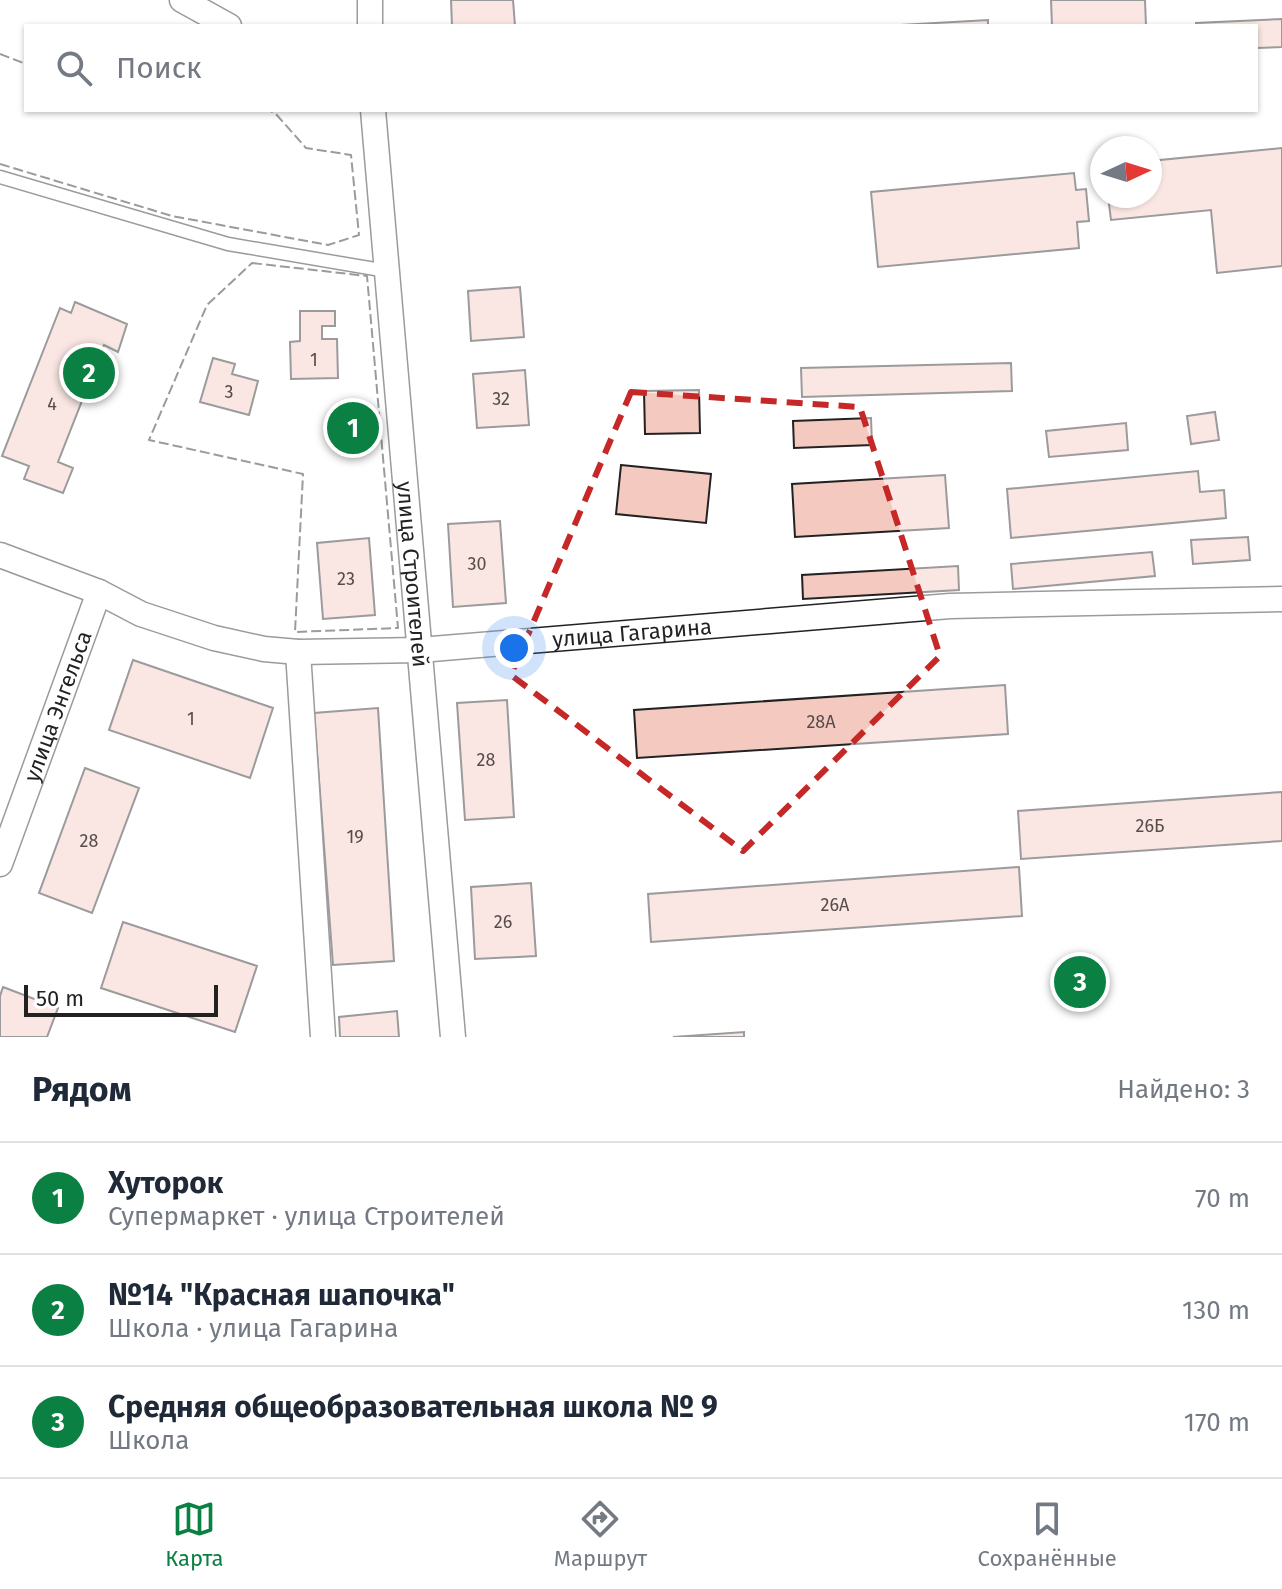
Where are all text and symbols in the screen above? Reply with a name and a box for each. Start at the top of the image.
search box [24,24,1258,112]
icon: search [52,46,96,90]
text: Поиск [116,50,202,86]
north arrow [1090,136,1162,208]
pin: 2 [63,343,115,403]
house number: 1 [310,349,318,371]
house number: 3 [225,381,233,403]
house number: 32 [492,388,510,410]
house number: 4 [47,393,57,415]
pin: 1 [327,398,379,458]
street label: улица Строителей [392,480,435,668]
house number: 30 [467,553,487,575]
house number: 23 [337,568,355,590]
street label: улица Гагарина [551,612,713,652]
street label: улица Энгельса [18,627,97,785]
your location [494,628,534,668]
house number: 1 [187,708,195,730]
house number: 28А [806,711,836,733]
house number: 28 [477,749,495,771]
house number: 26Б [1136,815,1164,837]
house number: 19 [346,826,364,848]
house number: 28 [80,830,98,852]
house number: 26А [821,894,850,916]
house number: 26 [494,911,512,933]
pin: 3 [1054,952,1106,1012]
scale bar [24,981,218,1017]
text: 50 m [36,985,84,1012]
text: Рядом [32,1069,131,1110]
text: Найдено: 3 [1117,1074,1250,1105]
text: Хуторок [108,1165,223,1201]
text: 1 [52,1183,64,1214]
text: 70 m [1195,1183,1250,1214]
text: Супермаркет · улица Строителей [108,1201,505,1232]
text: №14 "Красная шапочка" [108,1277,455,1313]
text: 2 [51,1295,65,1326]
text: 130 m [1182,1295,1250,1326]
text: Школа · улица Гагарина [108,1313,398,1344]
text: Средняя общеобразовательная школа № 9 [108,1389,718,1425]
text: 3 [51,1407,65,1438]
text: 170 m [1184,1407,1250,1438]
text: Школа [108,1425,189,1456]
tab: Карта [165,1497,223,1572]
tab: Маршрут [554,1497,647,1572]
tab: Сохранённые [978,1497,1117,1572]

